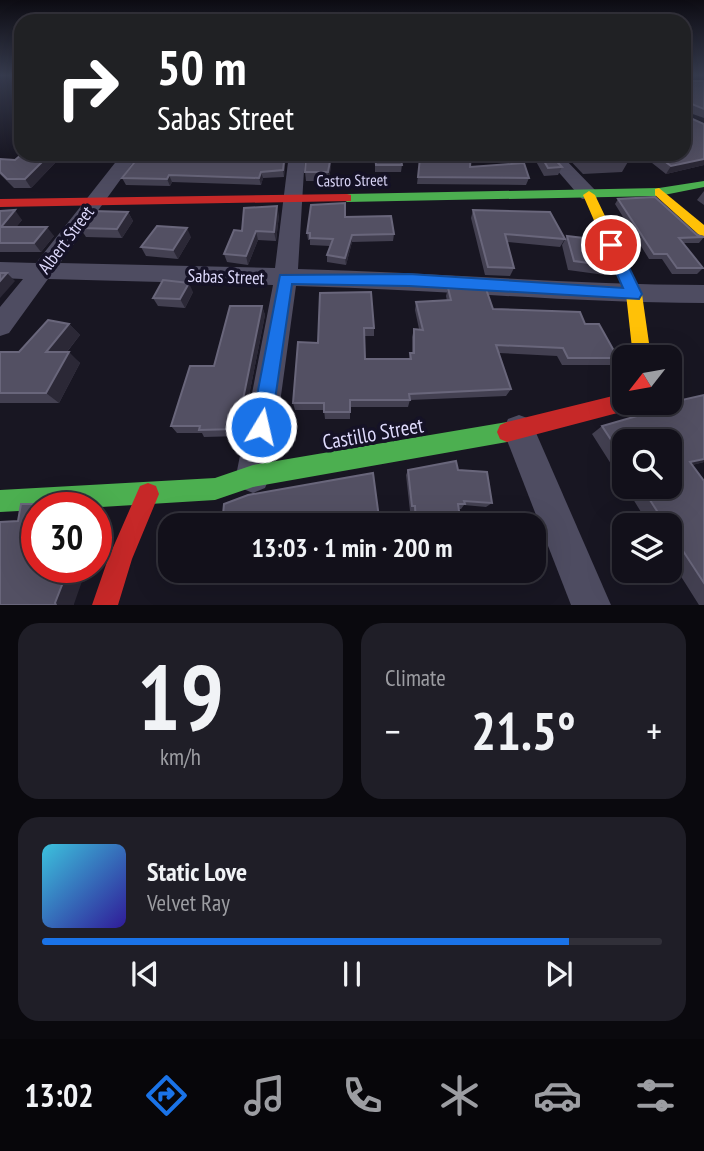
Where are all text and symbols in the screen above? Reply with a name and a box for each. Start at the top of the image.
text: 50 m [157,35,246,99]
icon: right [42,42,133,133]
text: Sabas Street [157,97,294,139]
street label: Castro Street [316,169,388,191]
street label: Albert Street [33,201,99,278]
pin [581,215,641,275]
icon: arrive [592,226,630,264]
street label: Sabas Street [187,264,265,289]
north arrow [612,345,682,415]
map controls [612,345,682,583]
position arrow [224,390,298,464]
street label: Castillo Street [320,411,426,456]
button: search [612,429,682,499]
speed limit sign: 30 [21,492,112,583]
button: layers [612,513,682,583]
text: 13:03 · 1 min · 200 m [252,531,452,564]
text: 19 [137,637,224,755]
text: Climate [385,663,446,692]
text: 21.5° [471,697,576,764]
text: − [385,706,401,755]
text: + [646,706,662,755]
text: km/h [160,742,201,771]
text: Static Love [147,855,247,888]
text: Velvet Ray [147,888,230,917]
icon: previous [126,955,164,993]
icon: pause [333,955,371,993]
icon: next [540,955,578,993]
icon: directions [142,1071,191,1120]
icon: music [240,1071,289,1120]
icon: phone [338,1071,387,1120]
icon: climate [435,1071,484,1120]
icon: car [533,1071,582,1120]
icon: filters [631,1071,680,1120]
text: 13:02 [24,1074,94,1116]

